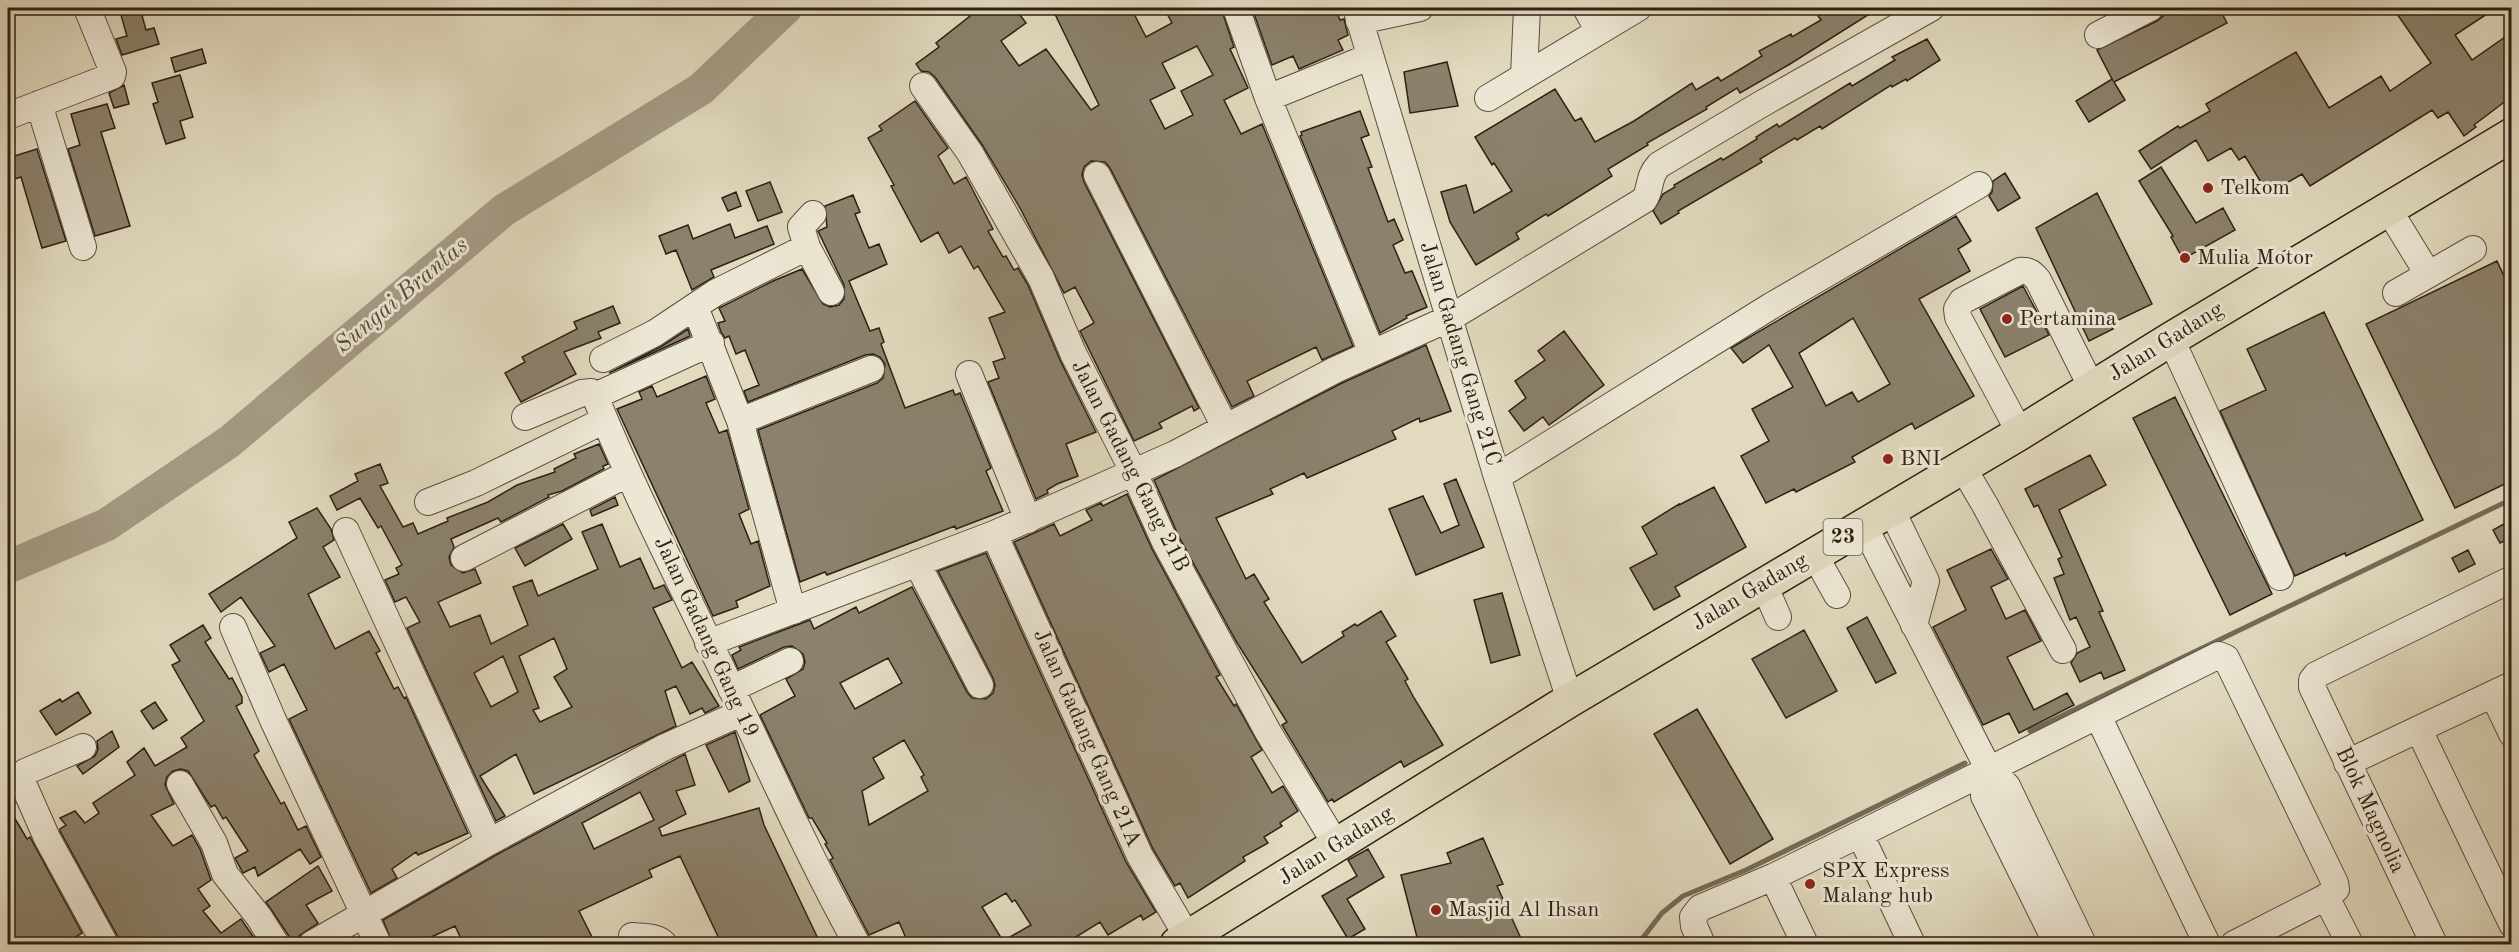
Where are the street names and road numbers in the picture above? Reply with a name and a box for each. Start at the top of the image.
street label: Jalan Gadang Gang 21C [1415,239,1505,469]
street label: Jalan Gadang [2105,298,2227,386]
street label: Jalan Gadang Gang 21B [1067,357,1193,575]
road number: 23 [1824,519,1862,555]
street label: Jalan Gadang Gang 19 [650,533,762,741]
street label: Jalan Gadang [1688,549,1812,635]
street label: Jalan Gadang Gang 21A [1029,626,1145,850]
street label: Blok Magnolia [2331,744,2409,877]
street label: Jalan Gadang [1275,802,1397,890]

